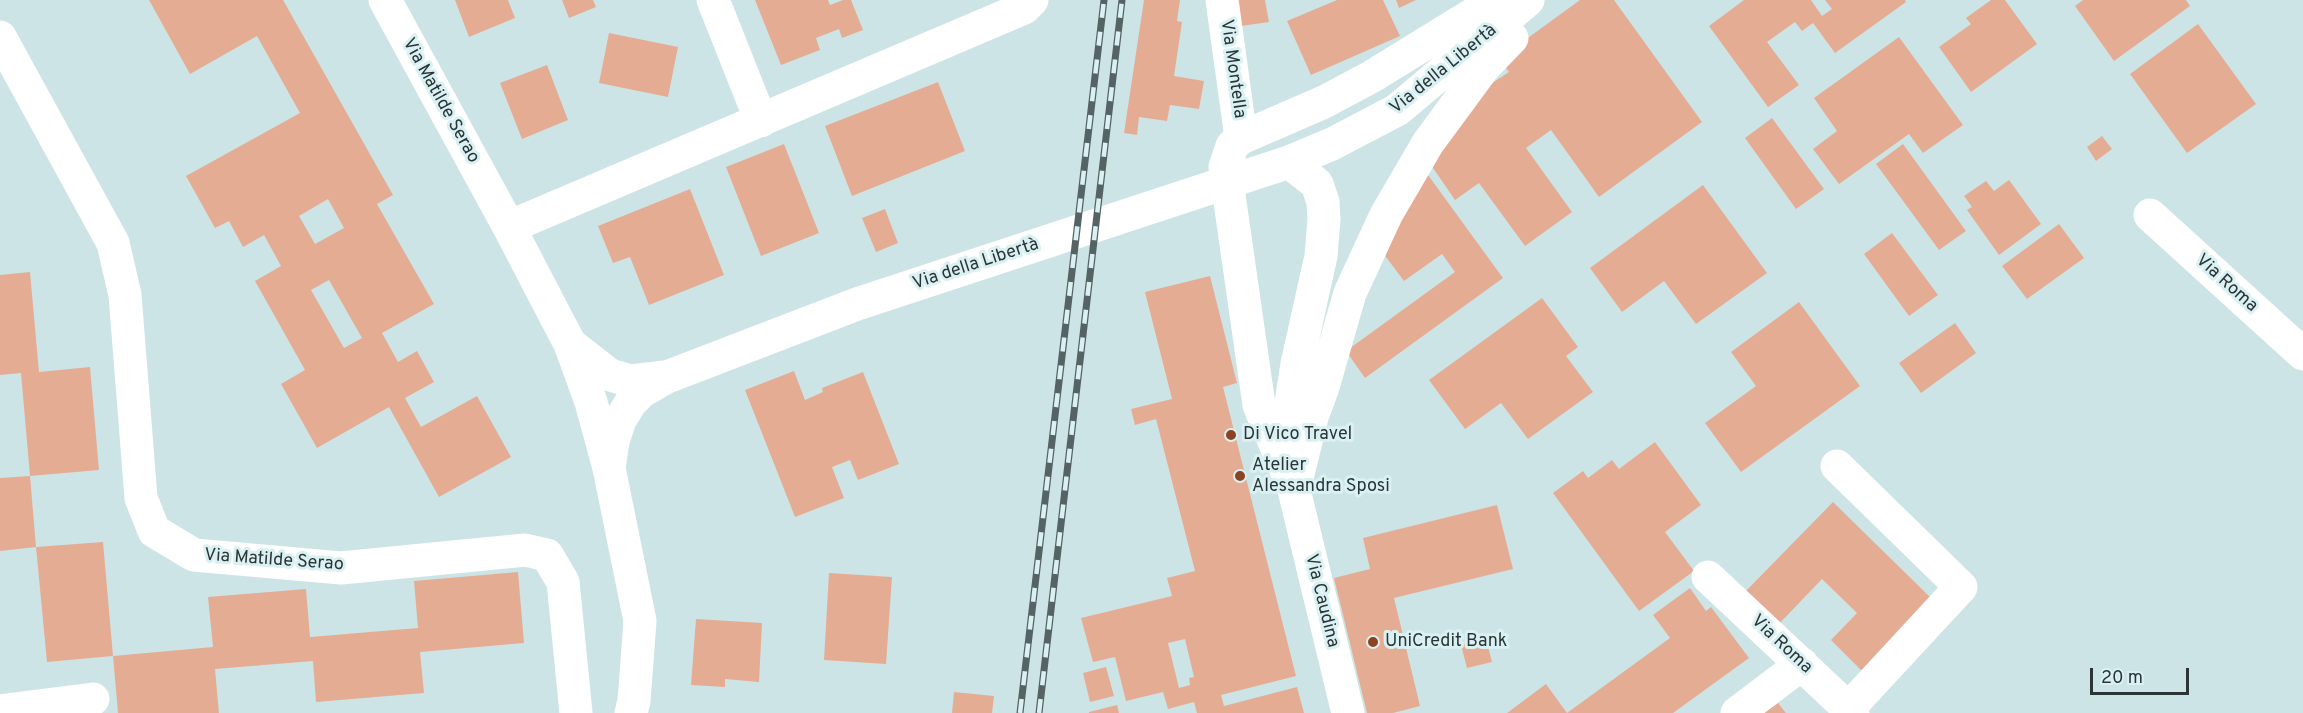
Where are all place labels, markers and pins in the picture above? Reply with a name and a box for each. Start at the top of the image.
place label: Di Vico Travel [1243,424,1352,446]
marker: Di Vico Travel [1224,428,1238,442]
place label: Atelier Alessandra Sposi [1252,455,1390,498]
marker: Atelier Alessandra Sposi [1233,469,1247,483]
place label: UniCredit Bank [1385,631,1507,653]
marker: UniCredit Bank [1366,635,1380,649]

